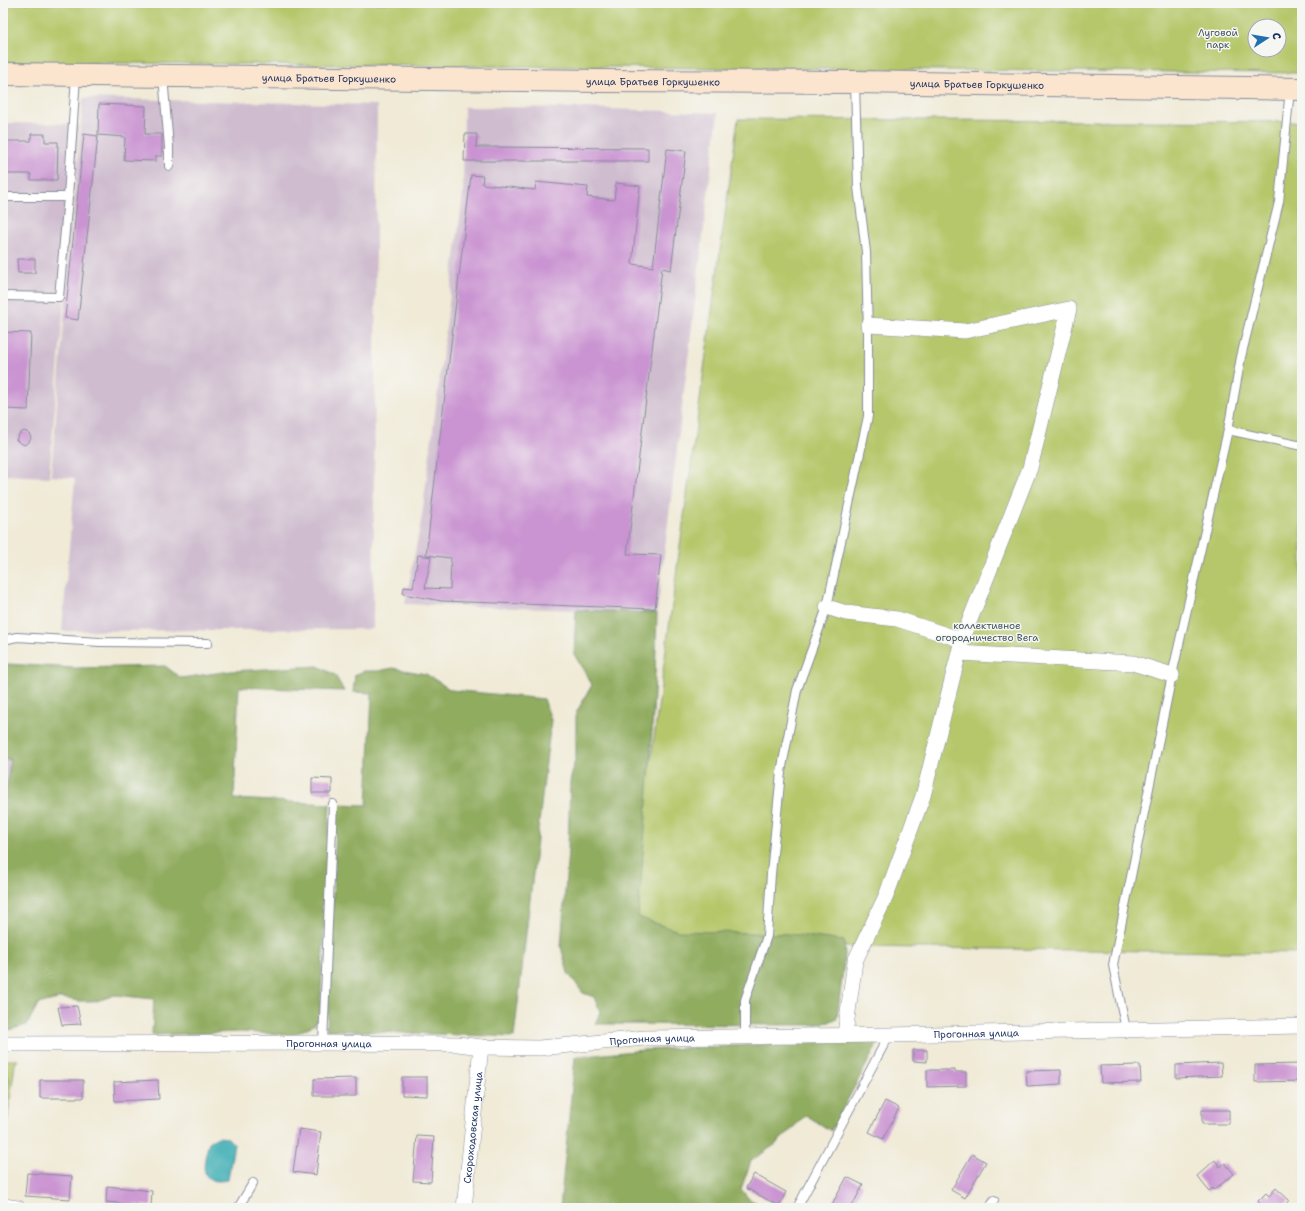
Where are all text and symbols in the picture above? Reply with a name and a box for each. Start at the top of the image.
north arrow [1247,18,1287,58]
park label: Луговой парк [1198,26,1239,51]
text: С [1268,31,1284,41]
street label: улица Братьев Горкушенко [262,71,396,86]
street label: улица Братьев Горкушенко [586,75,720,88]
street label: улица Братьев Горкушенко [910,77,1044,92]
park label: коллективное огородничество Вега [936,619,1039,644]
street label: Прогонная улица [933,1026,1020,1041]
street label: Прогонная улица [609,1031,696,1048]
street label: Прогонная улица [286,1037,373,1050]
street label: Скороходовская улица [461,1070,485,1184]

